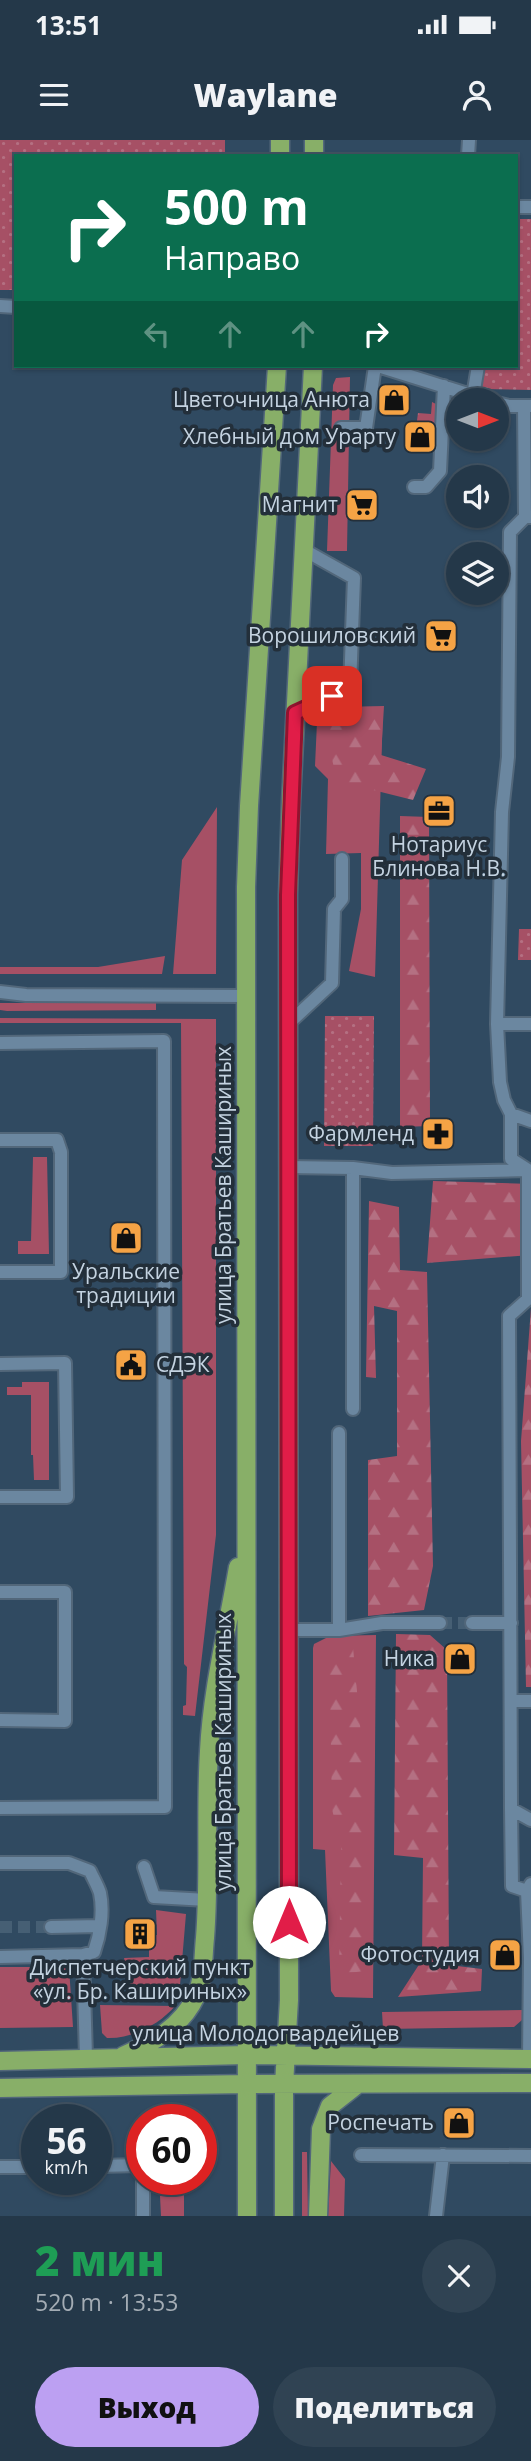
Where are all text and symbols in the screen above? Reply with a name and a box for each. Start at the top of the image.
text: 13:51 [35,7,102,43]
text: Waylane [193,73,338,116]
icon: menu [35,76,73,114]
icon: person [458,76,496,114]
text: 500 m [164,173,309,239]
icon: right [49,182,140,273]
text: Направо [164,236,300,279]
icon: left [138,315,176,353]
icon: ahead [211,315,249,353]
icon: ahead [284,315,322,353]
icon: right [357,315,395,353]
shop icon: Цветочница Анюта [375,381,413,419]
place label: Цветочница Анюта [173,385,370,413]
north arrow [446,388,509,452]
map controls [446,388,509,605]
shop icon: Хлебный дом Урарту [401,418,439,456]
place label: Хлебный дом Урарту [183,422,396,450]
button: sound [446,465,509,528]
supermarket icon: Магнит [343,486,381,524]
place label: Магнит [262,490,338,518]
button: layers [446,542,509,605]
supermarket icon: Ворошиловский [422,617,460,655]
place label: Ворошиловский [248,621,416,649]
pin [302,666,362,726]
icon: arrive [313,677,351,715]
office icon: Нотариус Блинова Н.В. [420,792,458,830]
place label: Нотариус Блинова Н.В. [372,830,506,882]
street label: улица Братьев Кашириных [209,1046,237,1324]
pharmacy icon: Фармленд [419,1115,457,1153]
place label: Фармленд [308,1119,414,1147]
shop icon: Уральские традиции [107,1219,145,1257]
place label: Уральские традиции [72,1257,180,1309]
public building icon: СДЭК [112,1346,150,1384]
place label: СДЭК [156,1350,210,1378]
street label: улица Братьев Кашириных [209,1613,237,1891]
shop icon: Ника [441,1640,479,1678]
place label: Ника [384,1644,435,1672]
position arrow [252,1885,326,1959]
building icon: Диспетчерский пункт «ул. Бр. Кашириных» [121,1915,159,1953]
shop icon: Фотостудия [486,1936,524,1974]
place label: Фотостудия [361,1940,480,1968]
place label: Диспетчерский пункт «ул. Бр. Кашириных» [30,1953,250,2005]
street label: улица Молодогвардейцев [133,2019,399,2047]
speed limit sign: 60 [126,2104,217,2195]
shop icon: Роспечать [440,2104,478,2142]
place label: Роспечать [327,2108,434,2136]
text: 56 [46,2117,87,2164]
text: km/h [45,2155,88,2179]
text: 2 мин [35,2231,165,2288]
button: close [422,2239,496,2313]
text: 520 m · 13:53 [35,2286,178,2318]
button: Выход [35,2367,259,2447]
button: Поделиться [273,2367,496,2447]

